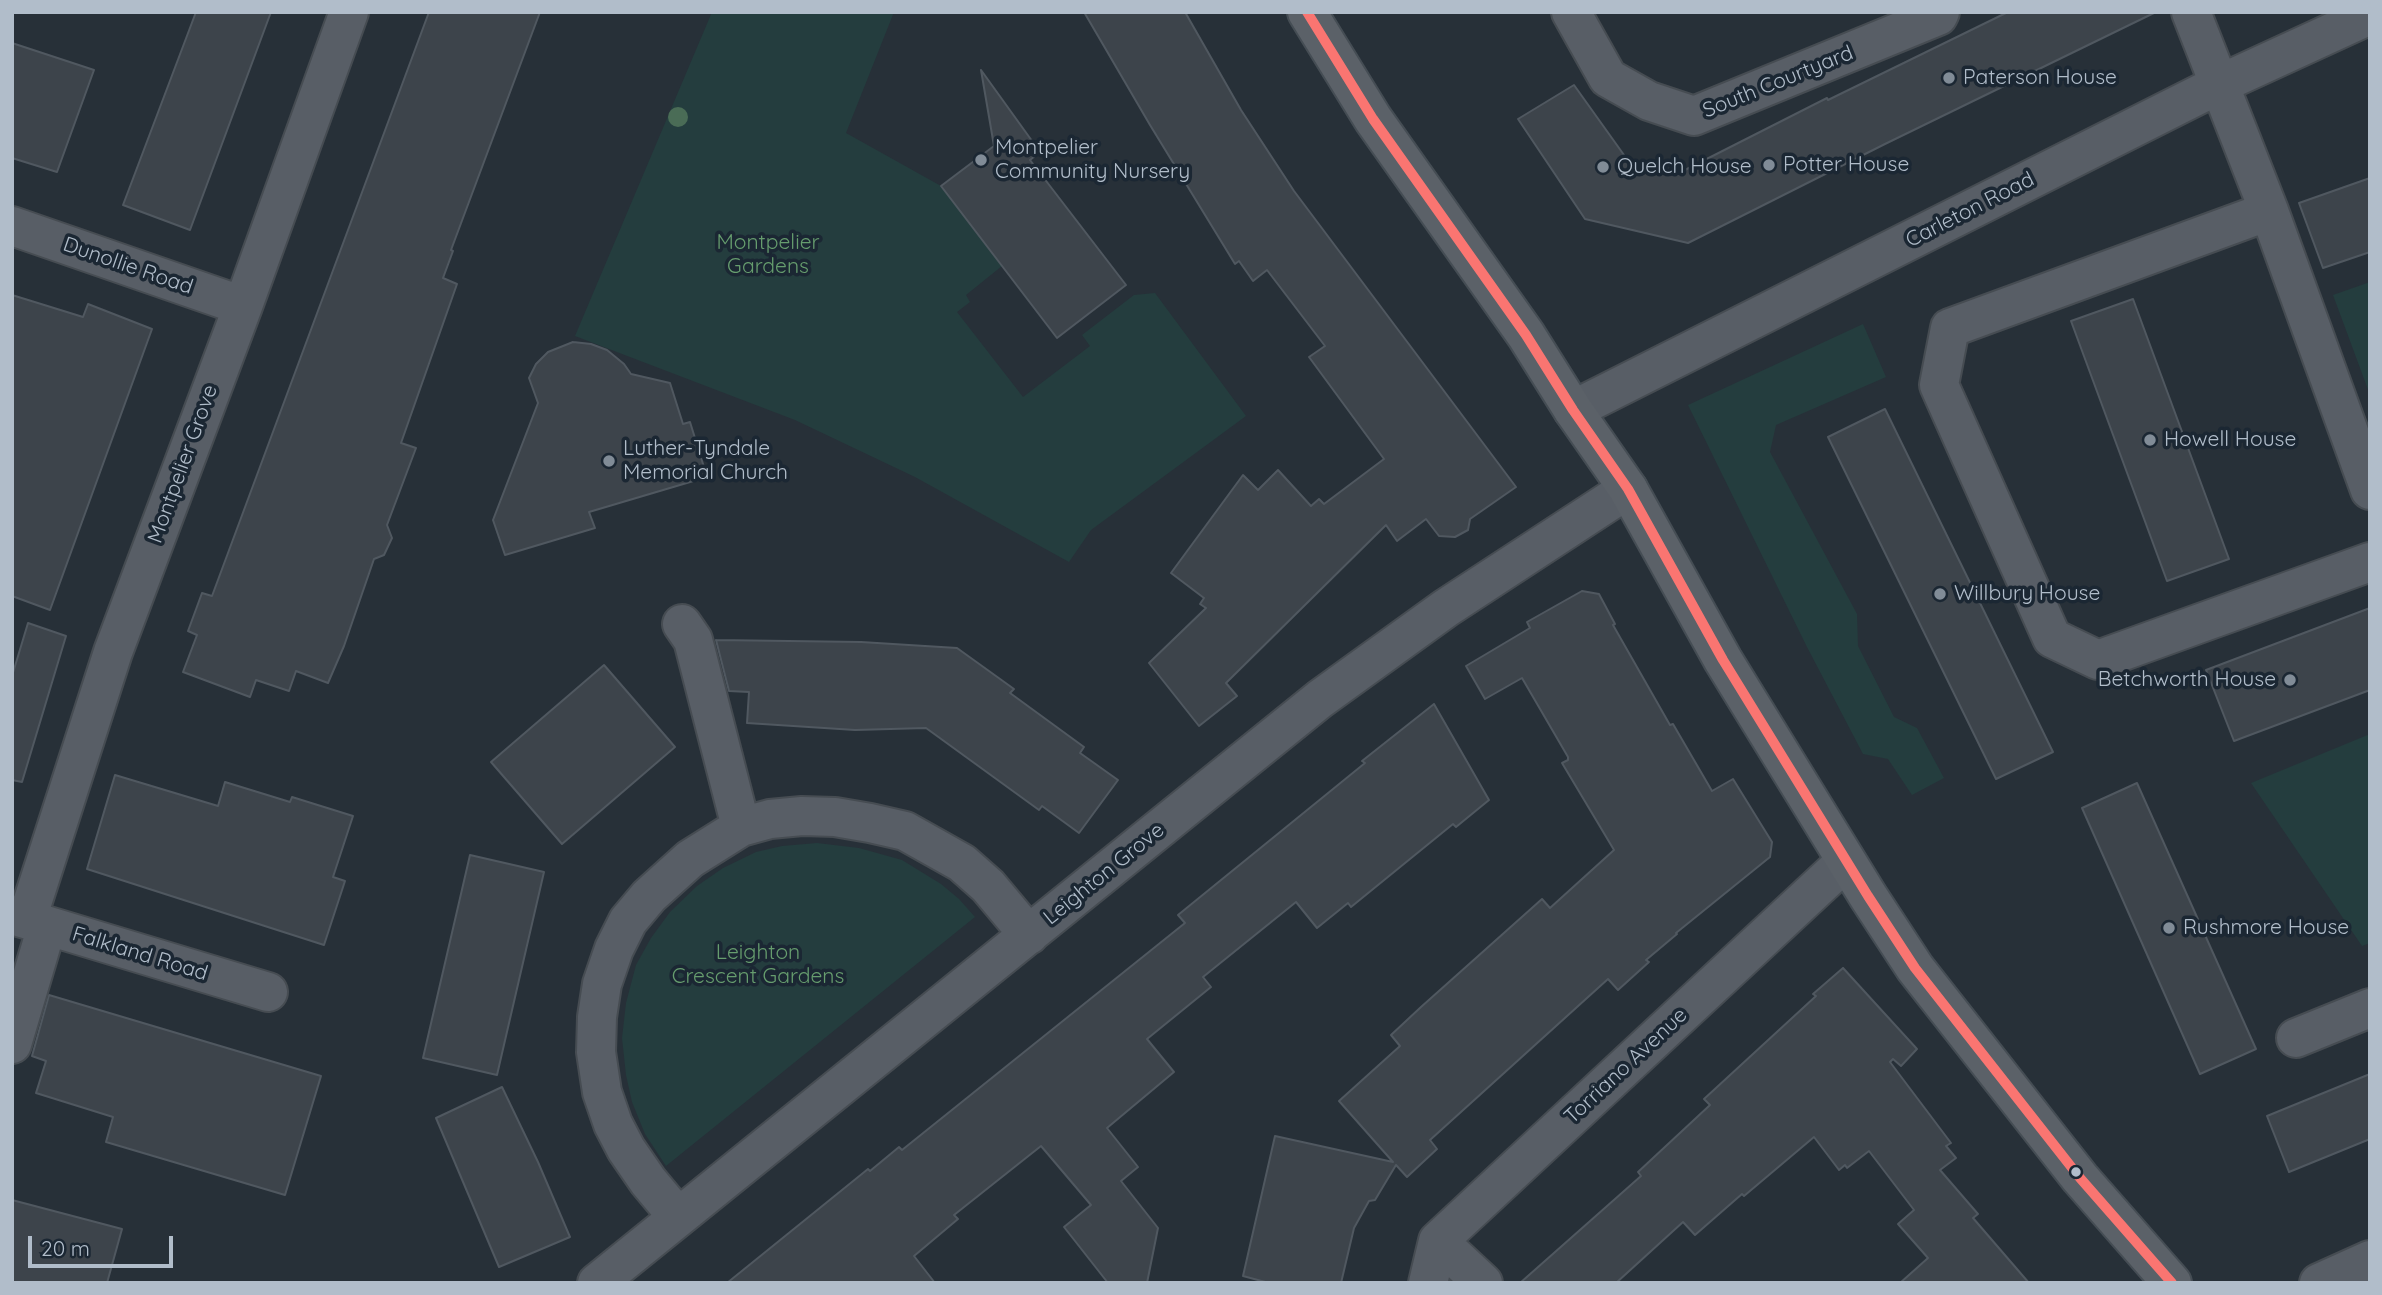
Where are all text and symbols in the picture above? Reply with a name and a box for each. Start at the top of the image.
street label: South Courtyard [1699,40,1857,124]
place label: Paterson House [1963,65,2117,91]
marker: Paterson House [1941,70,1957,86]
place label: Montpelier Community Nursery [995,135,1190,185]
marker: Montpelier Community Nursery [973,152,989,168]
place label: Potter House [1783,152,1909,178]
place label: Quelch House [1617,154,1752,180]
marker: Potter House [1761,157,1777,173]
marker: Quelch House [1595,159,1611,175]
street label: Carleton Road [1902,167,2038,253]
park label: Montpelier Gardens [716,230,820,280]
street label: Dunollie Road [60,232,196,300]
street label: Montpelier Grove [143,381,223,547]
place label: Howell House [2164,427,2296,453]
marker: Howell House [2142,432,2158,448]
place label: Luther-Tyndale Memorial Church [623,436,788,486]
marker: Luther-Tyndale Memorial Church [601,453,617,469]
place label: Willbury House [1954,581,2100,607]
marker: Willbury House [1932,586,1948,602]
place label: Betchworth House [2098,667,2276,693]
marker: Betchworth House [2282,672,2298,688]
street label: Leighton Grove [1039,818,1169,930]
place label: Rushmore House [2183,915,2349,941]
marker: Rushmore House [2161,920,2177,936]
street label: Falkland Road [69,921,211,987]
park label: Leighton Crescent Gardens [672,940,844,990]
street label: Torriano Avenue [1559,1003,1693,1129]
unlabelled marker [2069,1165,2083,1179]
scale bar [32,1222,177,1266]
text: 20 m [41,1235,90,1261]

